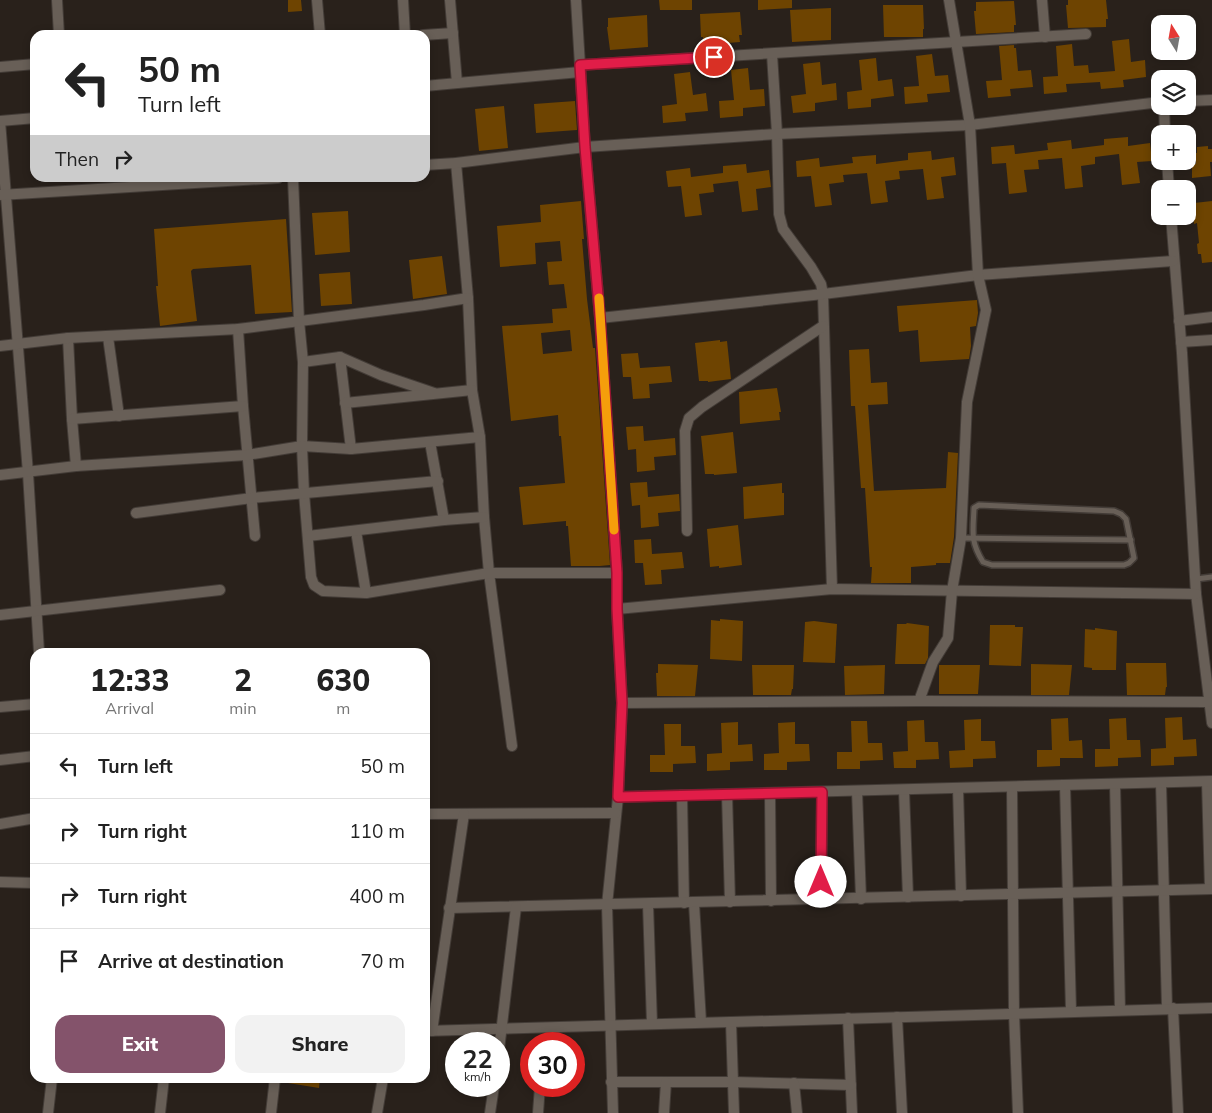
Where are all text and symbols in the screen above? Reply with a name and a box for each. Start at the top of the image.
north arrow [1151,15,1196,60]
map controls [1151,15,1196,225]
pin [693,36,735,78]
icon: arrive [700,43,728,71]
text: 50 m [138,47,221,91]
icon: left [55,50,120,115]
button: layers [1151,70,1196,115]
text: Turn left [138,90,221,118]
button: + [1151,125,1196,170]
icon: right [109,145,137,173]
text: Then [55,147,99,171]
button: − [1151,180,1196,225]
text: 12:33 [90,661,170,699]
text: 2 [234,661,252,699]
text: 630 [316,661,370,699]
text: Arrival [105,698,154,718]
text: min [229,698,257,718]
text: m [336,698,350,718]
icon: left [55,752,83,780]
text: Turn left [98,754,173,778]
text: 50 m [361,754,405,778]
icon: right [55,817,83,845]
text: Turn right [98,819,187,843]
text: 110 m [349,819,405,843]
position arrow [794,855,846,907]
icon: right [55,882,83,910]
text: Turn right [98,884,187,908]
text: 400 m [349,884,405,908]
icon: arrive [55,947,83,975]
text: Arrive at destination [98,949,284,973]
text: 70 m [361,949,405,973]
button: Exit [55,1015,225,1073]
button: Share [235,1015,405,1073]
speed limit sign: 30 [520,1032,585,1097]
text: 22 [462,1043,493,1074]
text: km/h [464,1069,491,1084]

